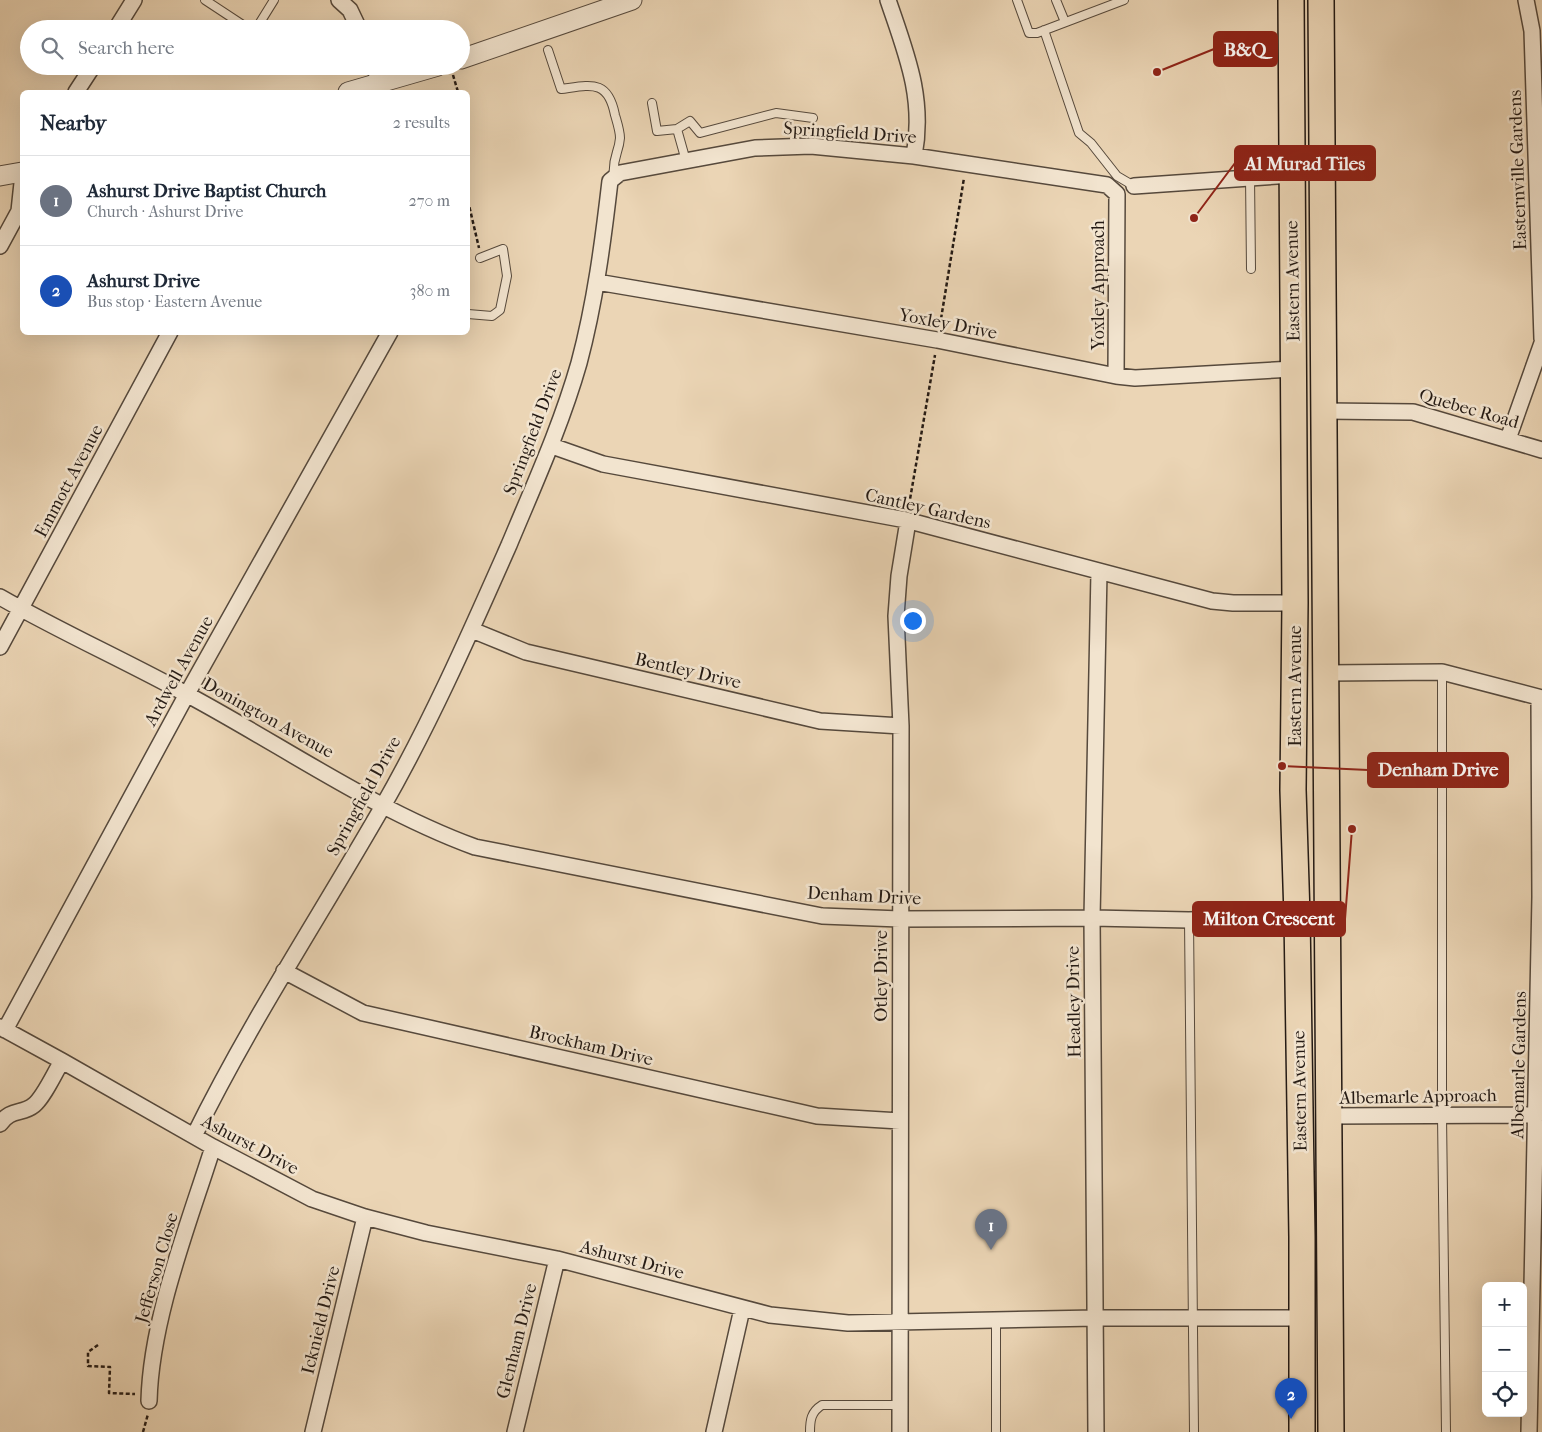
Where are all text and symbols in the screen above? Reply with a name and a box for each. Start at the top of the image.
search box [20,20,470,75]
callout: B&Q [1214,32,1277,66]
icon: search [38,34,66,62]
text: Search here [78,37,174,59]
text: B&Q [1224,39,1273,61]
street label: Easternville Gardens [1505,89,1531,250]
text: Nearby [40,111,106,135]
text: 2 results [393,113,450,132]
street label: Springfield Drive [783,118,917,148]
callout: Al Murad Tiles [1235,146,1375,180]
text: Al Murad Tiles [1244,153,1365,175]
text: Ashurst Drive Baptist Church [87,180,327,202]
text: 1 [53,191,59,210]
text: 270 m [409,191,450,210]
text: Church · Ashurst Drive [87,202,243,221]
street label: Yoxley Approach [1088,220,1109,351]
street label: Eastern Avenue [1281,220,1305,342]
text: Ashurst Drive [87,270,200,292]
text: 2 [52,281,60,300]
text: 380 m [410,281,450,300]
text: Bus stop · Eastern Avenue [87,292,262,311]
street label: Yoxley Drive [896,304,999,344]
street label: Springfield Drive [499,366,567,498]
street label: Quebec Road [1417,385,1522,433]
street label: Emmott Avenue [30,421,108,541]
street label: Cantley Gardens [863,484,993,534]
your location [900,608,926,634]
street label: Ardwell Avenue [140,612,218,731]
street label: Eastern Avenue [1285,625,1306,747]
street label: Bentley Drive [633,649,743,693]
street label: Donington Avenue [199,673,337,763]
street label: Springfield Drive [322,733,406,859]
callout: Denham Drive [1368,753,1508,787]
text: Denham Drive [1378,759,1499,781]
street label: Denham Drive [806,883,922,909]
callout: Milton Crescent [1193,902,1345,936]
text: Milton Crescent [1202,908,1335,930]
street label: Otley Drive [871,930,892,1022]
street label: Headley Drive [1063,946,1085,1058]
street label: Albemarle Gardens [1507,991,1531,1140]
street label: Brockham Drive [527,1022,655,1071]
street label: Eastern Avenue [1288,1030,1312,1152]
street label: Albemarle Approach [1338,1085,1497,1109]
street label: Ashurst Drive [197,1110,302,1179]
pin: 1 [975,1209,1007,1250]
street label: Jefferson Close [131,1210,183,1328]
street label: Ashurst Drive [577,1236,686,1284]
street label: Icknield Drive [297,1264,345,1376]
street label: Glenham Drive [493,1281,542,1401]
map controls [1482,1282,1527,1417]
button: + [1482,1282,1527,1327]
button: − [1482,1327,1527,1372]
button: locate [1482,1372,1527,1417]
pin: 2 [1275,1378,1307,1419]

